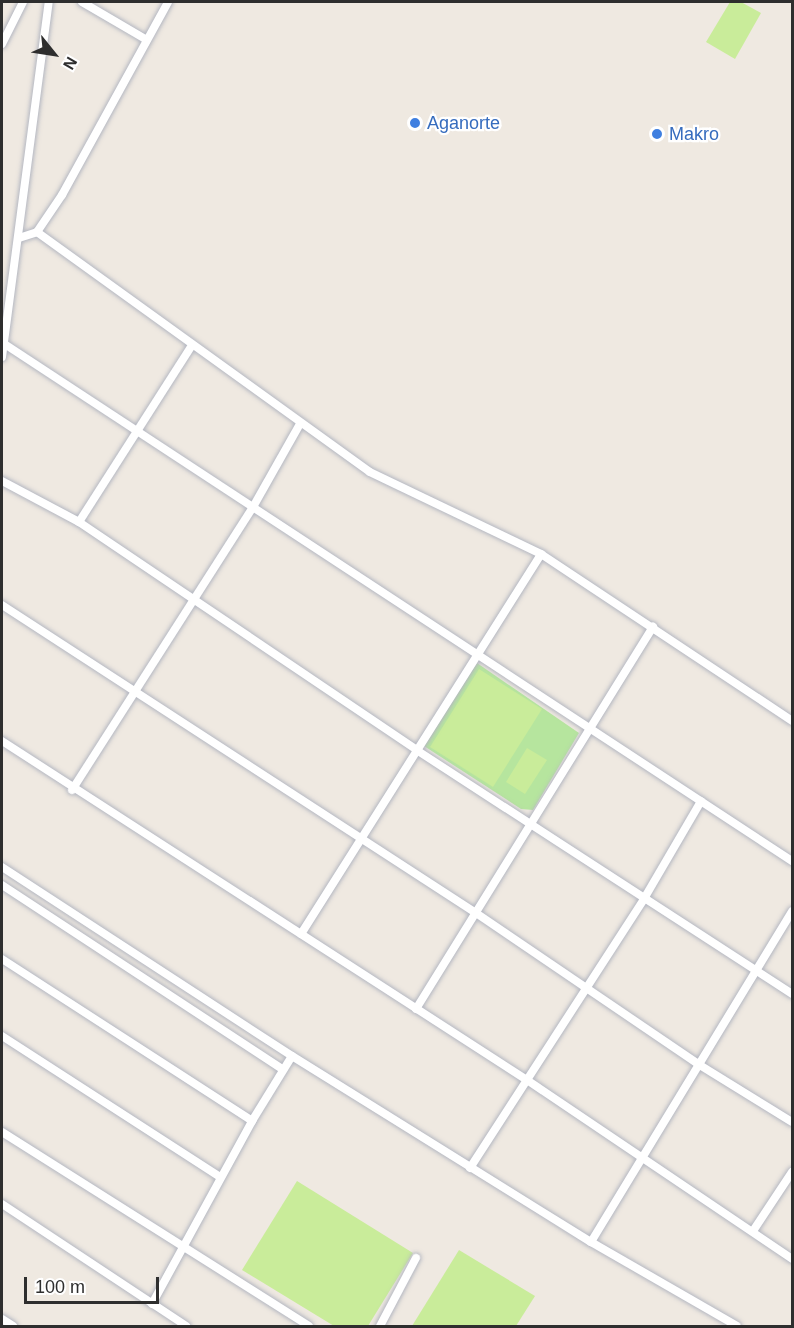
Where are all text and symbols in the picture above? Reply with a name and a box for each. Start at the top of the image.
north arrow [24,24,84,84]
text: N [60,54,80,73]
place label: Aganorte [427,112,500,134]
marker: Aganorte [408,116,422,130]
place label: Makro [669,123,719,145]
marker: Makro [650,127,664,141]
scale bar [27,1265,162,1303]
text: 100 m [35,1277,85,1297]

